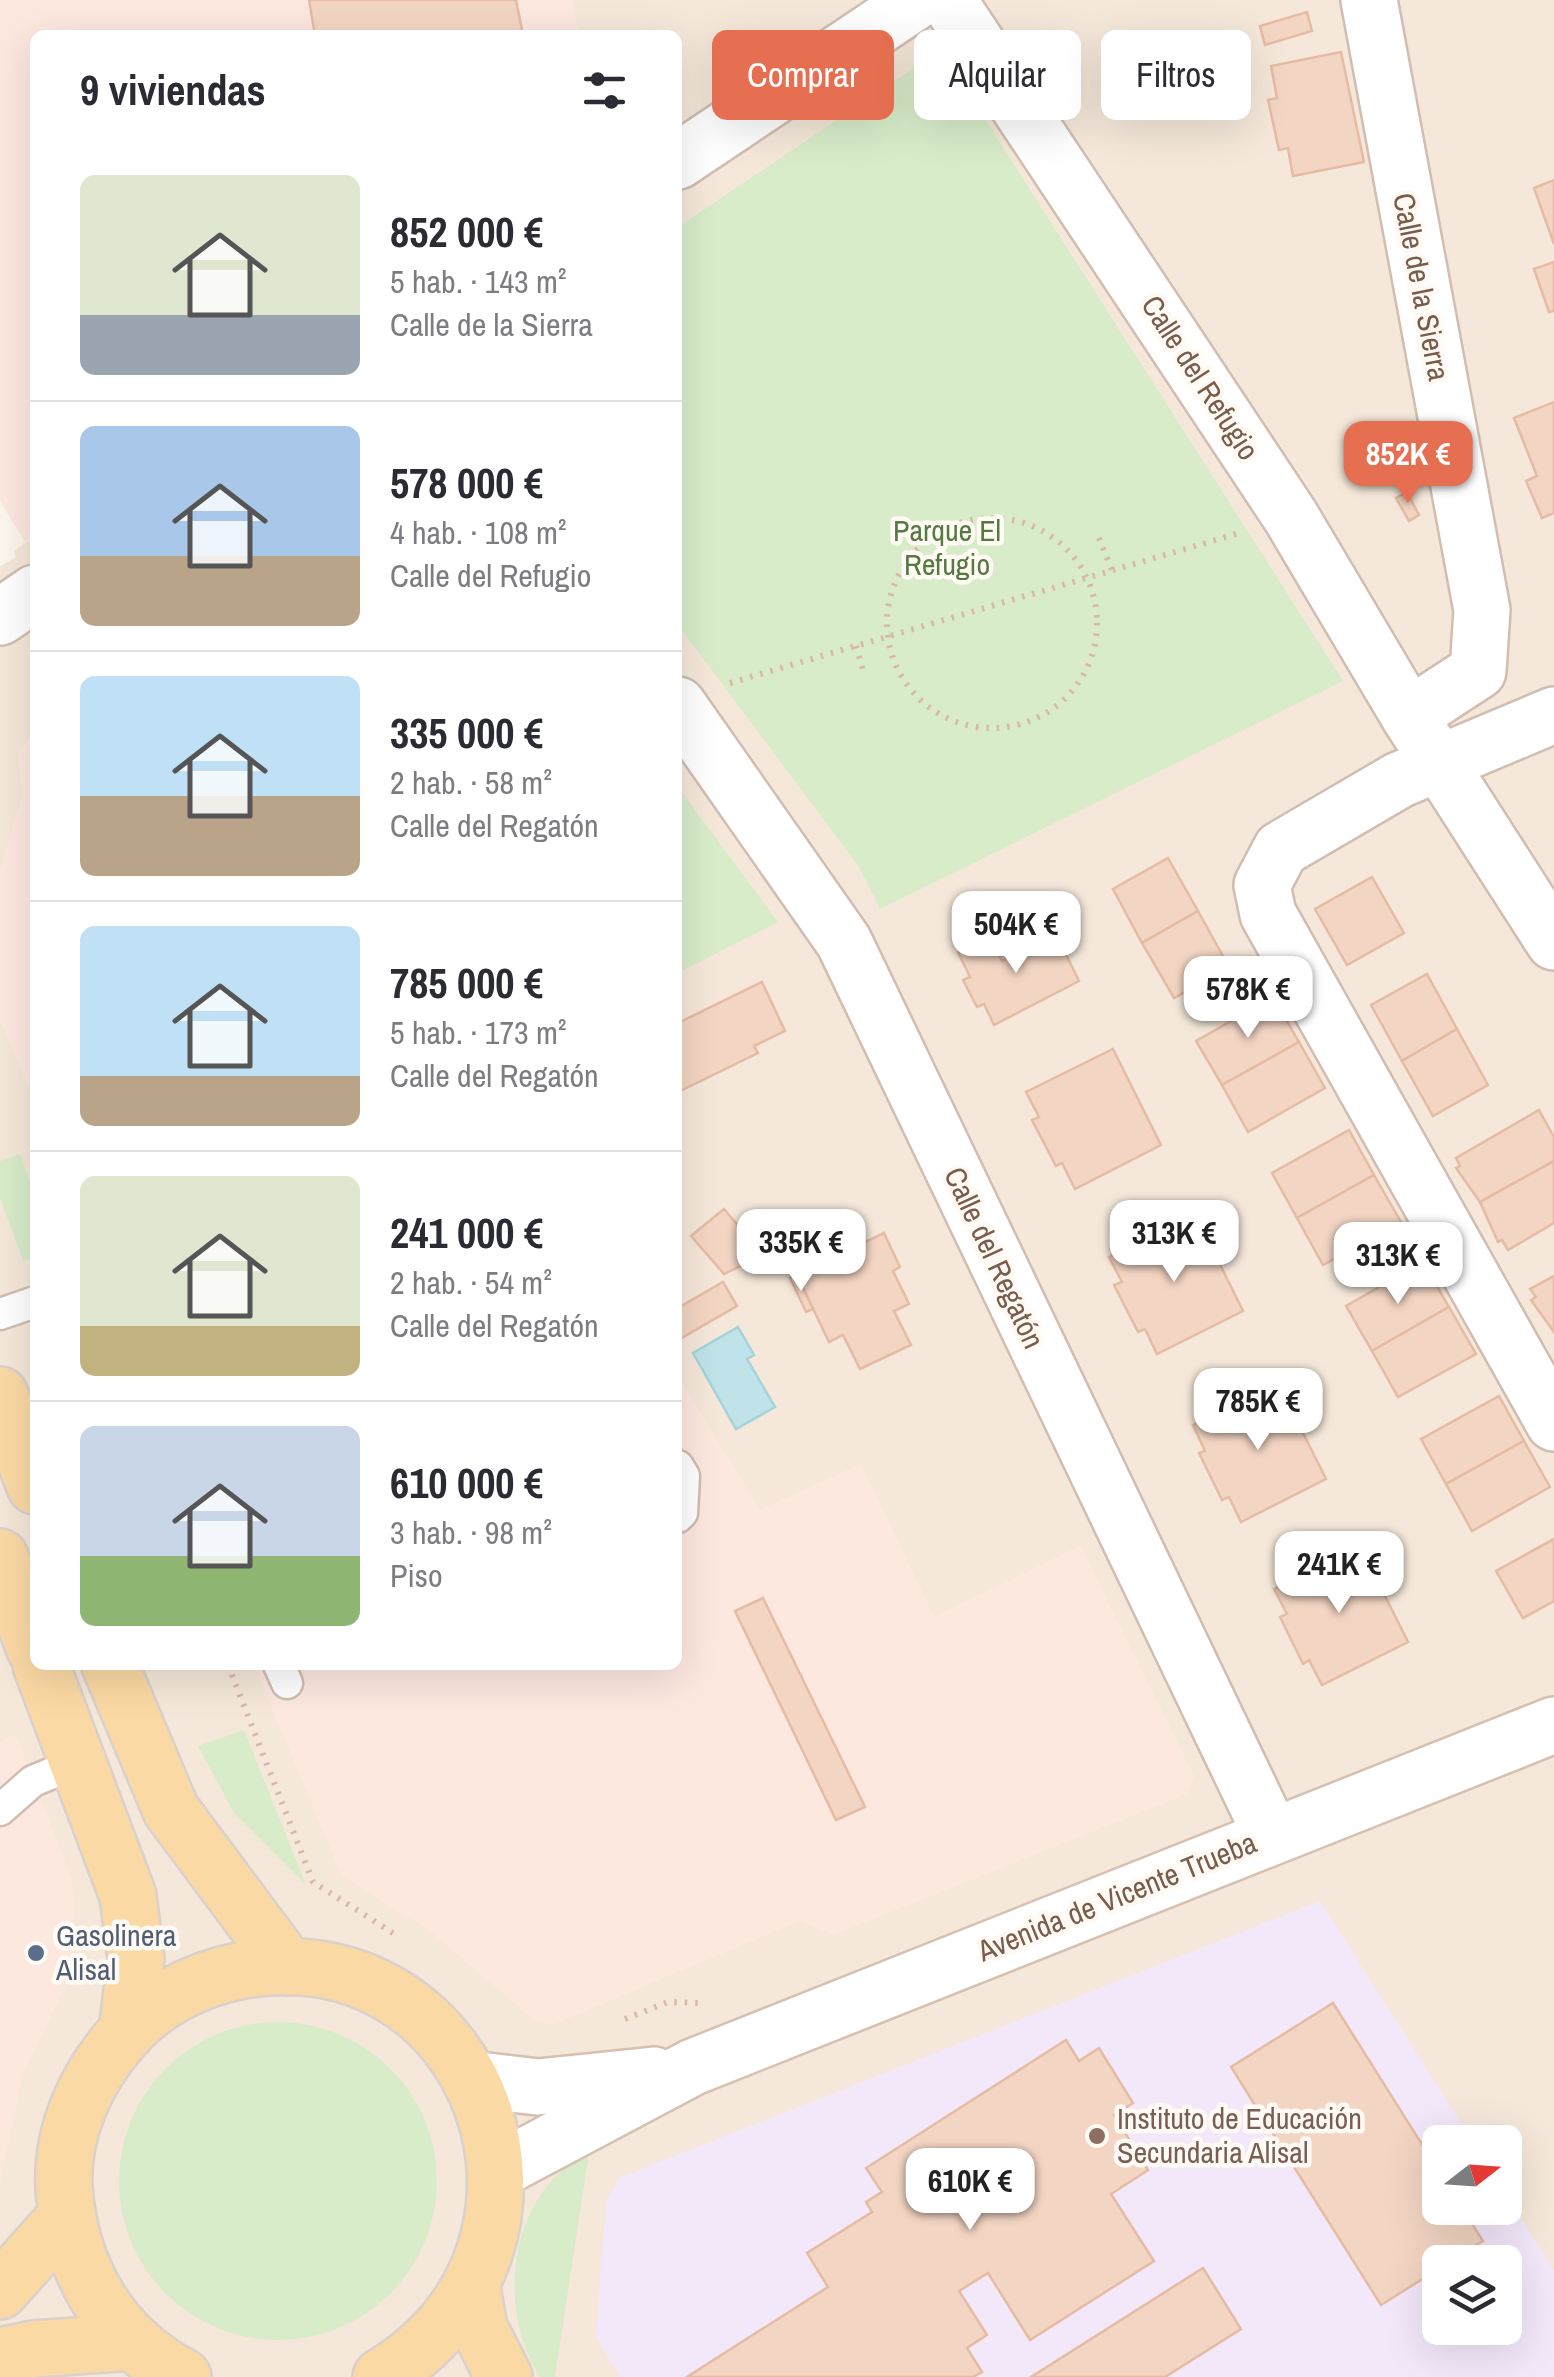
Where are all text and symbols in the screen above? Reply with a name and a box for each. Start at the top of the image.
chip: Comprar [712,30,894,120]
chip: Alquilar [914,30,1081,120]
chip: Filtros [1101,30,1251,120]
text: 9 viviendas [80,62,266,118]
icon: filters [577,63,632,118]
street label: Calle de la Sierra [1384,190,1460,384]
text: 852 000 € [390,204,543,260]
icon: home [160,215,280,335]
text: 5 hab. · 143 m² [390,260,567,303]
street label: Calle del Refugio [1133,287,1269,467]
text: Calle de la Sierra [390,303,593,346]
pin: 852K € [1327,421,1489,506]
text: 852K € [1366,432,1450,475]
text: 578 000 € [390,455,543,511]
icon: home [160,466,280,586]
park label: Parque El Refugio [893,510,1001,584]
text: 4 hab. · 108 m² [390,511,567,554]
text: Calle del Refugio [390,554,591,597]
text: 335 000 € [390,705,543,761]
icon: home [160,716,280,836]
text: 2 hab. · 58 m² [390,761,552,804]
text: Calle del Regatón [390,804,599,847]
pin: 504K € [935,891,1097,976]
text: 504K € [974,902,1058,945]
text: 785 000 € [390,955,543,1011]
pin: 578K € [1167,956,1329,1041]
icon: home [160,966,280,1086]
text: 578K € [1206,967,1290,1010]
text: 5 hab. · 173 m² [390,1011,567,1054]
text: Calle del Regatón [390,1054,599,1097]
street label: Calle del Regatón [935,1161,1054,1355]
pin: 313K € [1093,1200,1255,1285]
text: 241 000 € [390,1205,543,1261]
pin: 335K € [720,1209,882,1294]
text: 313K € [1132,1211,1216,1254]
icon: home [160,1216,280,1336]
text: 335K € [759,1220,843,1263]
pin: 313K € [1317,1222,1479,1307]
text: 313K € [1356,1233,1440,1276]
text: 2 hab. · 54 m² [390,1261,552,1304]
text: Calle del Regatón [390,1304,599,1347]
pin: 785K € [1177,1368,1339,1453]
text: 785K € [1216,1379,1300,1422]
text: 610 000 € [390,1455,543,1511]
icon: home [160,1466,280,1586]
text: 3 hab. · 98 m² [390,1511,552,1554]
pin: 241K € [1258,1531,1420,1616]
text: 241K € [1297,1542,1381,1585]
text: Piso [390,1554,443,1597]
street label: Avenida de Vicente Trueba [970,1822,1262,1971]
place label: Gasolinera Alisal [55,1915,177,1989]
marker: Gasolinera Alisal [25,1942,47,1964]
place label: Instituto de Educación Secundaria Alisal [1117,2098,1362,2172]
marker: Instituto de Educación Secundaria Alisal [1086,2125,1108,2147]
north arrow [1422,2125,1522,2225]
map controls [1422,2125,1522,2345]
pin: 610K € [889,2148,1051,2233]
text: 610K € [928,2159,1012,2202]
button: layers [1422,2245,1522,2345]

